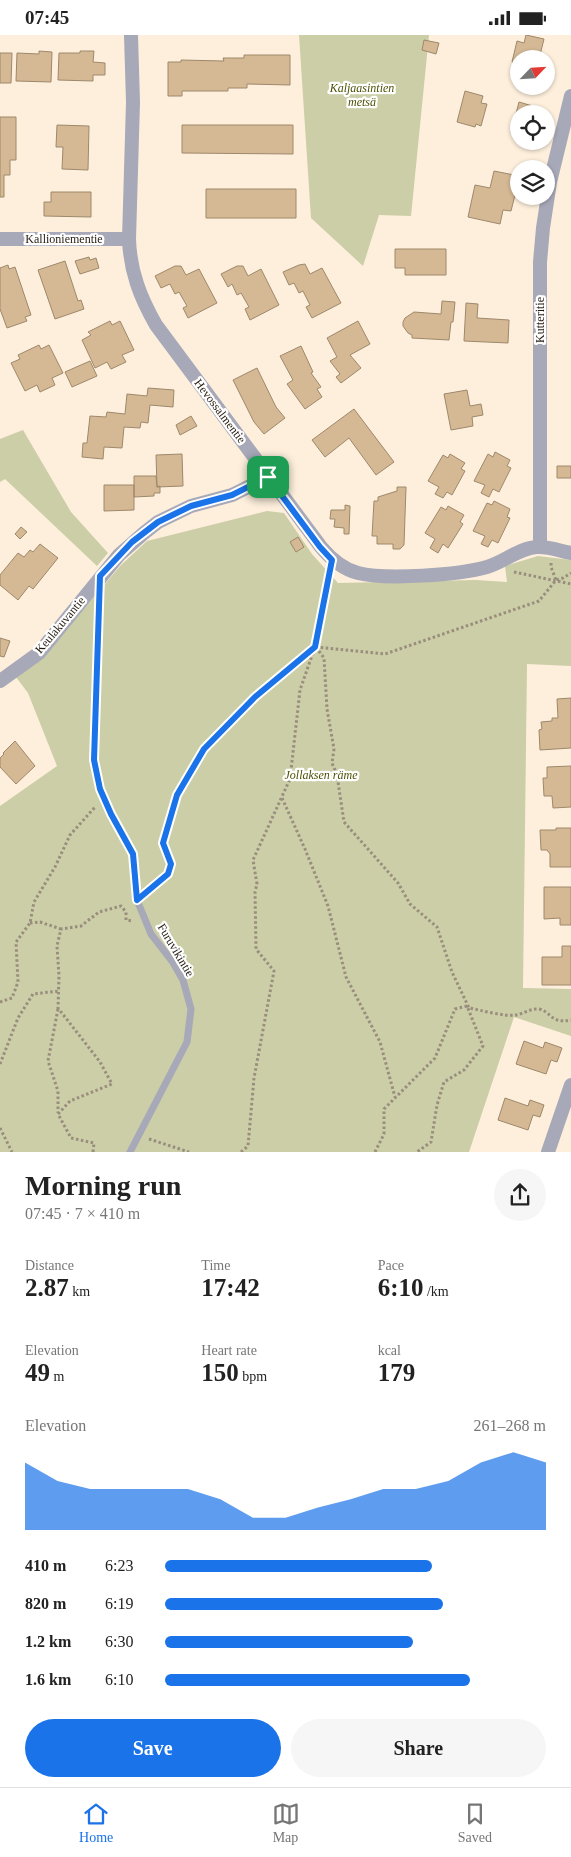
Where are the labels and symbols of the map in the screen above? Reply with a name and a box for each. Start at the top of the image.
north arrow [510,50,555,95]
park label: Kaljaasintien metsä [329,81,394,109]
street label: Kallioniementie [25,232,103,246]
street label: Kutteritie [533,297,547,343]
street label: Hevossalmentie [191,376,249,446]
pin [247,456,289,498]
street label: Keulakuvantie [32,594,88,656]
park label: Jollaksen räme [285,768,358,782]
street label: Furuvikintie [155,921,197,979]

